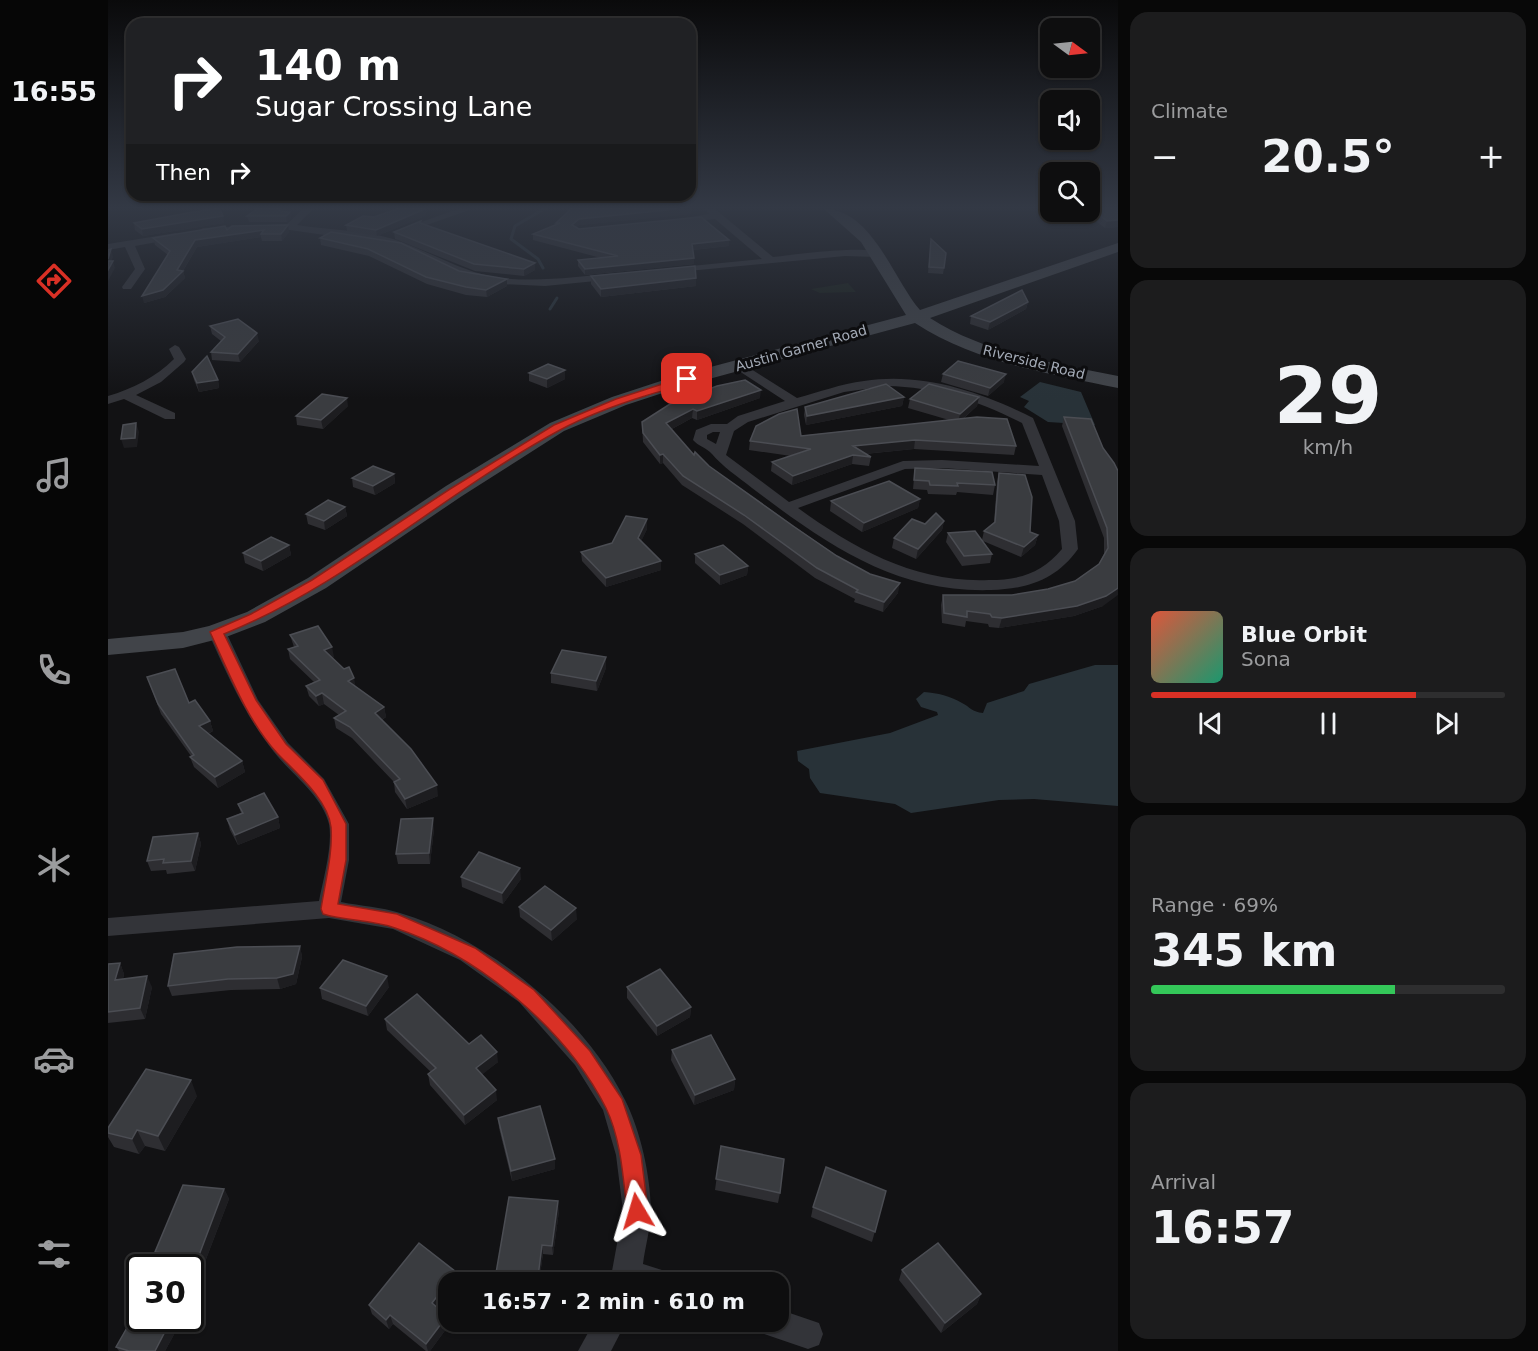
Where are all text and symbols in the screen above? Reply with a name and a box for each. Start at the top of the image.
north arrow [1040,18,1100,78]
map controls [1040,18,1100,222]
text: 140 m [255,41,401,90]
icon: right [156,42,234,120]
text: 16:55 [11,76,97,107]
button: sound [1040,90,1100,150]
text: Sugar Crossing Lane [255,91,532,122]
text: Climate [1151,99,1228,123]
text: 20.5° [1261,130,1395,183]
text: − [1151,137,1179,176]
text: + [1477,137,1505,176]
icon: right [223,156,256,189]
text: Then [156,160,211,185]
button: search [1040,162,1100,222]
icon: directions [33,260,75,302]
street label: Austin Garner Road [733,322,869,374]
street label: Riverside Road [981,342,1087,382]
text: 29 [1274,351,1382,441]
pin [661,353,712,404]
icon: arrive [670,362,703,395]
text: km/h [1303,435,1353,459]
icon: music [33,454,75,496]
text: Blue Orbit [1241,622,1367,647]
text: Sona [1241,647,1291,671]
icon: phone [33,649,75,691]
icon: previous [1194,707,1227,740]
icon: pause [1312,707,1345,740]
icon: next [1430,707,1463,740]
icon: climate [33,844,75,886]
text: Range · 69% [1151,893,1278,917]
text: 345 km [1151,924,1337,977]
icon: car [33,1038,75,1080]
text: Arrival [1151,1170,1216,1194]
position arrow [605,1179,669,1243]
text: 16:57 [1151,1201,1294,1254]
icon: filters [33,1233,75,1275]
speed limit sign: 30 [126,1254,204,1332]
text: 16:57 · 2 min · 610 m [482,1289,745,1314]

